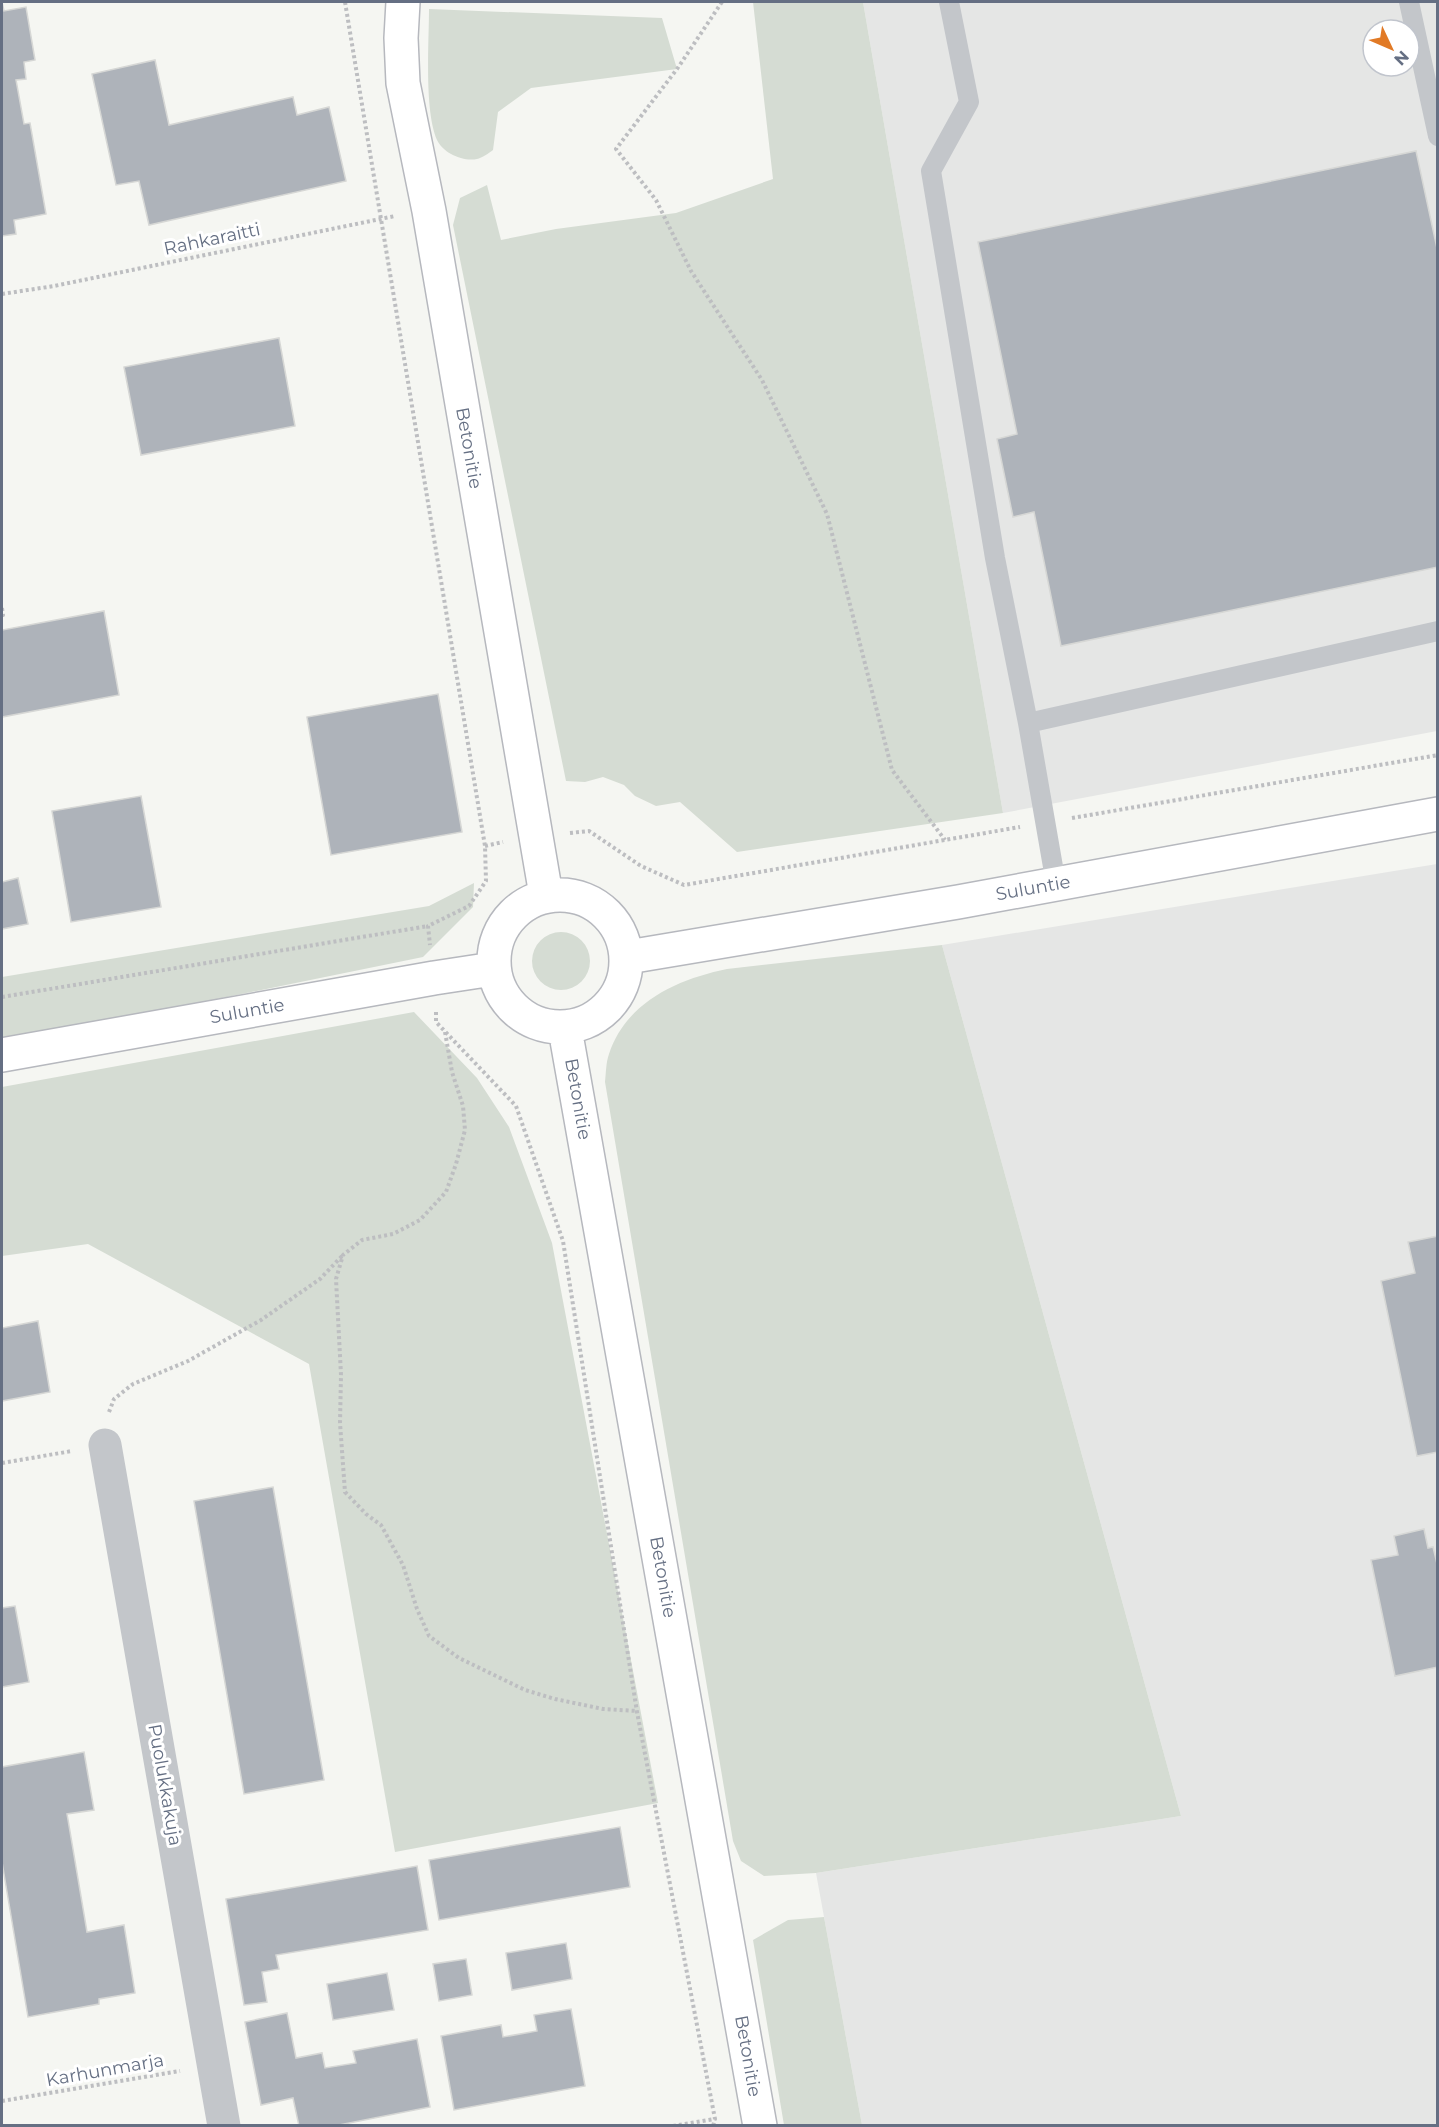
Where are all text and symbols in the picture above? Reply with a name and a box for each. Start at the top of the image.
north arrow [1361,18,1421,78]
text: N [1390,47,1413,69]
street label: Rahkaraitti [162,218,262,260]
street label: Betonitie [451,405,487,491]
street label: Suluntie [994,871,1072,905]
street label: Suluntie [208,994,286,1028]
street label: Betonitie [560,1056,596,1142]
street label: Betonitie [645,1534,681,1620]
street label: Puolukkakuja [143,1722,187,1848]
street label: Betonitie [730,2013,766,2099]
street label: Karhunmarja [44,2049,166,2091]

